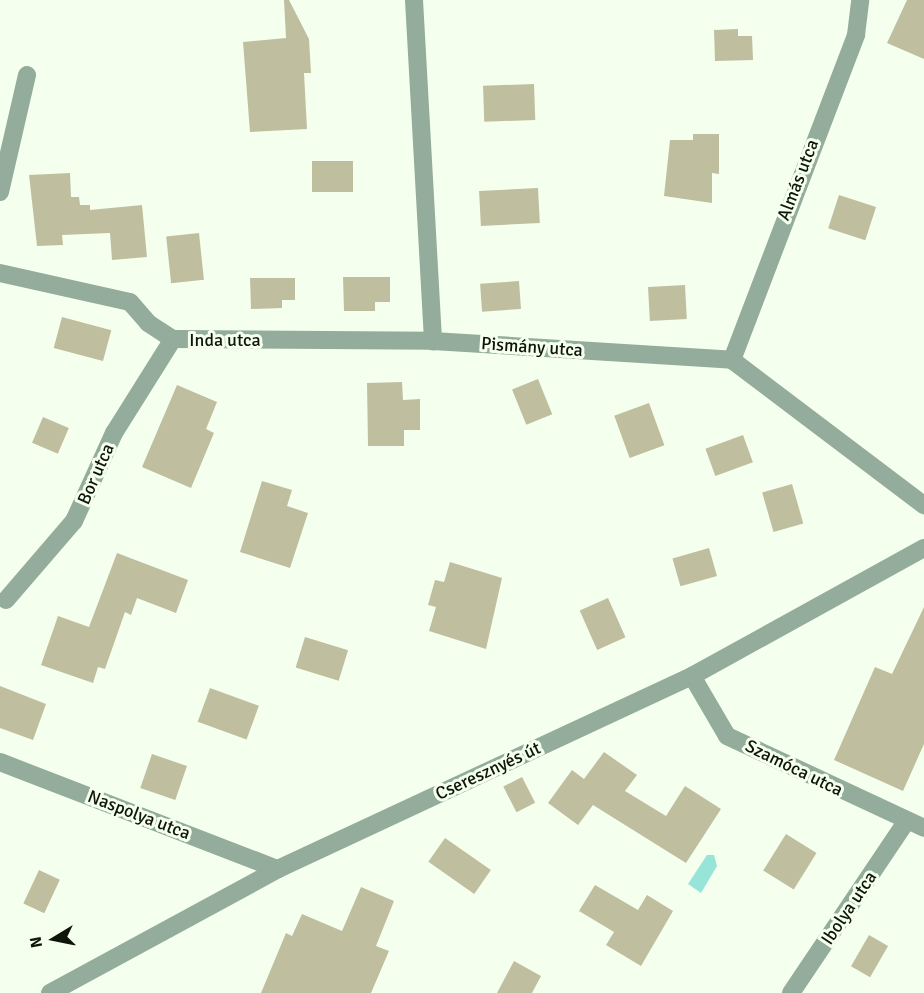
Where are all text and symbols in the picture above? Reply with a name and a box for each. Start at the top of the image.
street label: Almás utca [773,136,823,224]
street label: Inda utca [189,329,261,351]
street label: Pismány utca [480,333,584,361]
street label: Bor utca [73,440,119,508]
street label: Szamóca utca [742,735,846,801]
street label: Cseresznyés út [432,737,544,805]
street label: Naspolya utca [85,786,193,844]
street label: Ibolya utca [817,867,881,949]
north arrow [24,909,84,969]
text: N [25,935,47,949]

